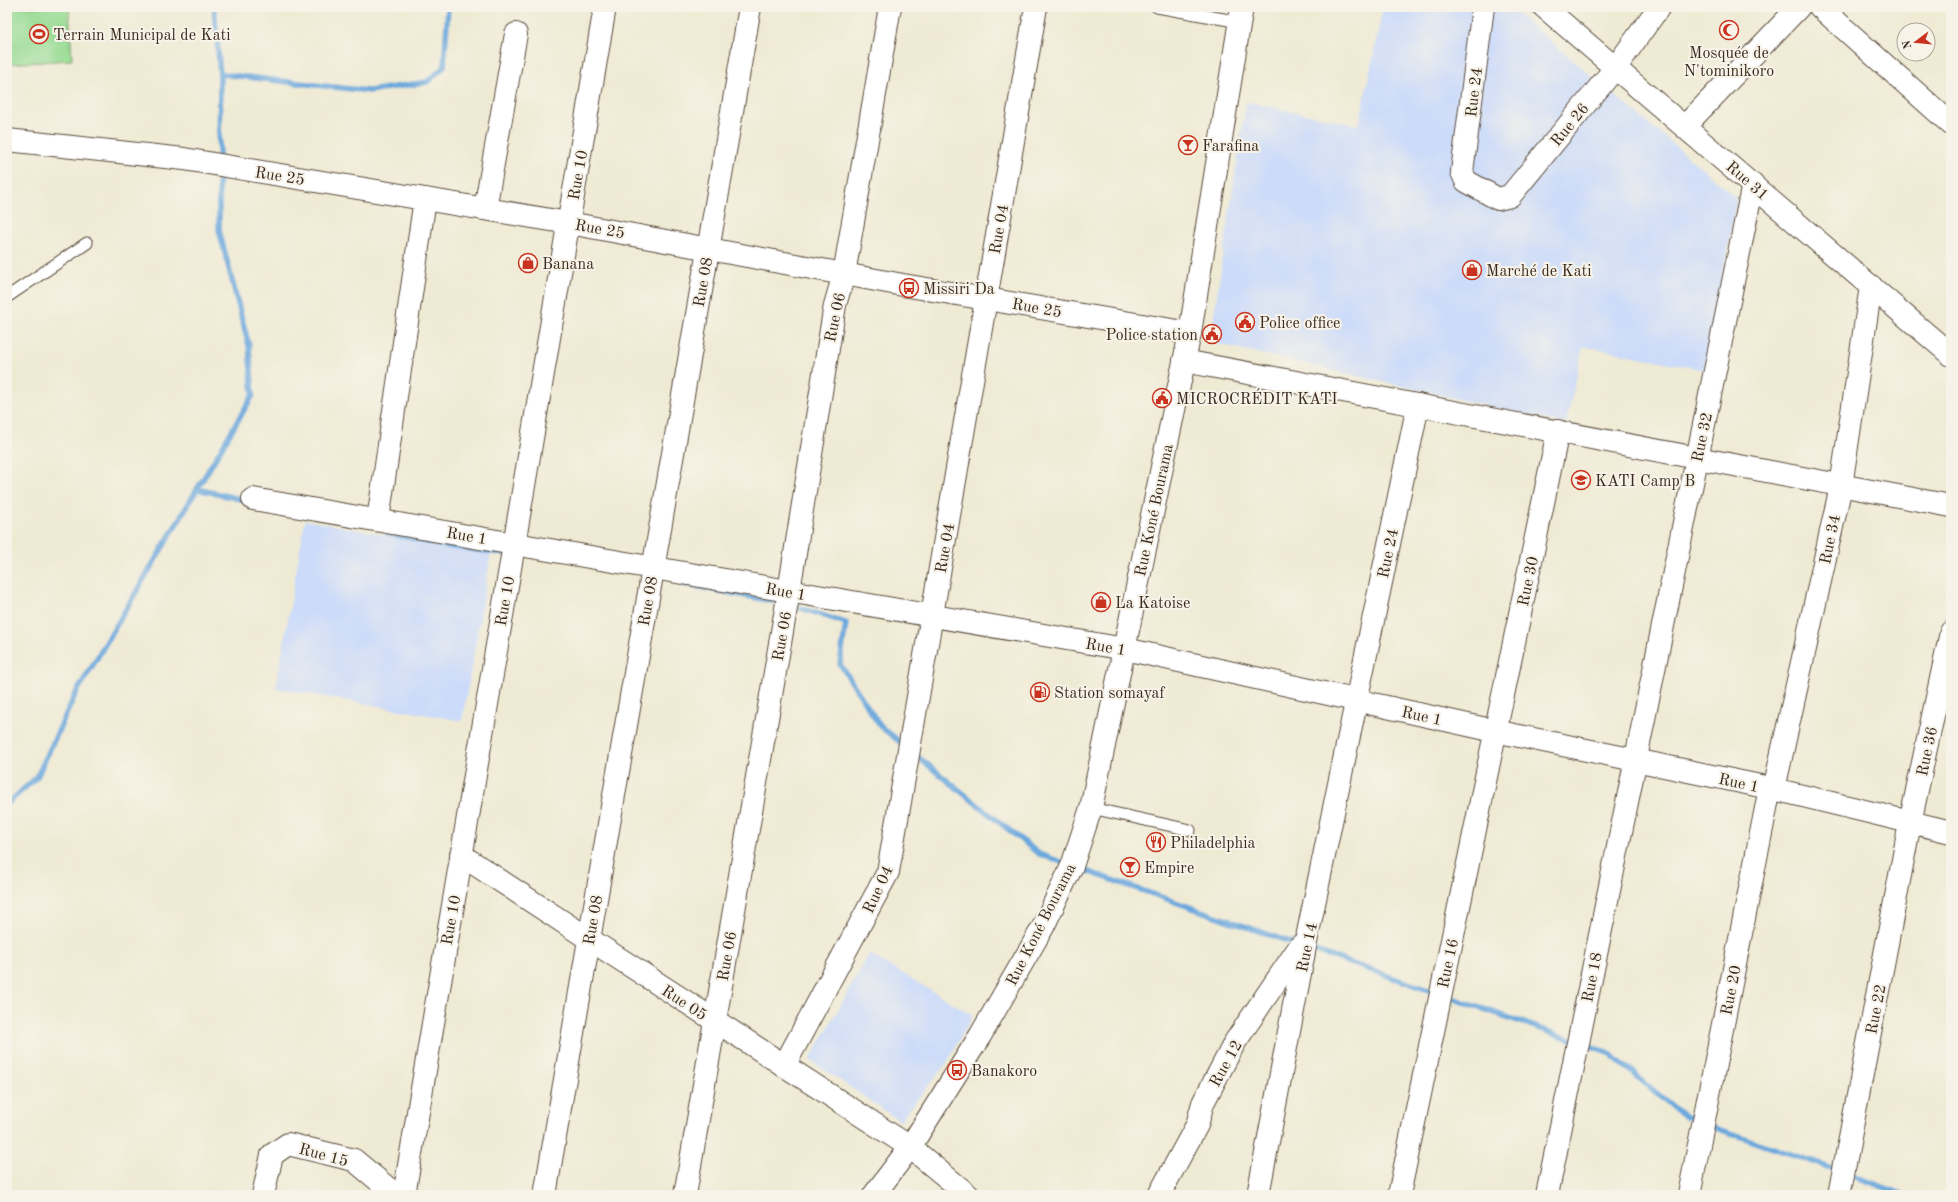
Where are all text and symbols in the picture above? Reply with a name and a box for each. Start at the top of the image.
mosque icon: Mosquée de N'tominikoro [1718,19,1740,41]
north arrow [1896,22,1936,62]
sports icon: Terrain Municipal de Kati [28,23,50,45]
place label: Terrain Municipal de Kati [53,28,230,44]
text: N [1901,38,1914,50]
place label: Mosquée de N'tominikoro [1684,46,1774,80]
street label: Rue 24 [1464,66,1486,118]
street label: Rue 26 [1548,101,1593,150]
bar icon: Farafina [1177,134,1199,156]
place label: Farafina [1202,139,1259,155]
street label: Rue 10 [567,149,591,202]
street label: Rue 31 [1722,159,1771,204]
street label: Rue 25 [254,165,306,189]
street label: Rue 04 [988,203,1012,256]
street label: Rue 25 [573,218,626,242]
shop icon: Banana [517,252,539,274]
street label: Rue 08 [692,256,716,309]
place label: Banana [542,257,594,273]
shop icon: Marché de Kati [1461,259,1483,281]
place label: Marché de Kati [1486,264,1592,280]
bus stop icon: Missiri Da [898,277,920,299]
place label: Missiri Da [923,282,995,298]
street label: Rue 06 [823,291,849,344]
street label: Rue 25 [1010,297,1063,321]
public building icon: Police office [1234,311,1256,333]
place label: Police office [1259,316,1340,332]
public building icon: Police station [1201,323,1223,345]
place label: Police station [1106,328,1198,344]
public building icon: MICROCRÉDIT KATI [1151,387,1173,409]
place label: MICROCRÉDIT KATI [1176,388,1338,408]
street label: Rue 32 [1690,411,1716,464]
street label: Rue Koné Bourama [1133,443,1177,578]
school or university icon: KATI Camp B [1570,469,1592,491]
place label: KATI Camp B [1595,474,1695,490]
street label: Rue 34 [1818,513,1844,566]
street label: Rue 04 [934,522,958,575]
street label: Rue 1 [445,526,488,548]
street label: Rue 24 [1376,527,1402,580]
street label: Rue 30 [1516,555,1542,608]
street label: Rue 10 [494,575,518,628]
street label: Rue 08 [637,575,661,628]
street label: Rue 1 [764,582,807,604]
shop icon: La Katoise [1090,591,1112,613]
place label: La Katoise [1115,596,1190,612]
street label: Rue 06 [771,610,795,663]
street label: Rue 1 [1084,637,1127,659]
fuel station icon: Station somayaf [1029,681,1051,703]
place label: Station somayaf [1054,686,1166,702]
street label: Rue 1 [1400,705,1443,729]
street label: Rue 36 [1915,725,1941,778]
street label: Rue 1 [1717,772,1760,796]
restaurant icon: Philadelphia [1145,831,1167,853]
place label: Philadelphia [1170,836,1255,852]
bar icon: Empire [1119,856,1141,878]
street label: Rue Koné Bourama [1004,861,1080,989]
place label: Empire [1144,861,1194,877]
street label: Rue 04 [861,864,897,916]
street label: Rue 10 [440,894,464,947]
street label: Rue 08 [582,894,606,947]
street label: Rue 14 [1295,921,1321,974]
street label: Rue 06 [716,930,740,983]
street label: Rue 16 [1436,937,1462,990]
street label: Rue 18 [1580,951,1606,1004]
street label: Rue 20 [1719,964,1745,1017]
street label: Rue 05 [658,983,709,1024]
street label: Rue 22 [1864,983,1890,1036]
street label: Rue 12 [1208,1038,1246,1090]
bus stop icon: Banakoro [946,1059,968,1081]
place label: Banakoro [971,1064,1037,1080]
street label: Rue 15 [297,1142,350,1170]

